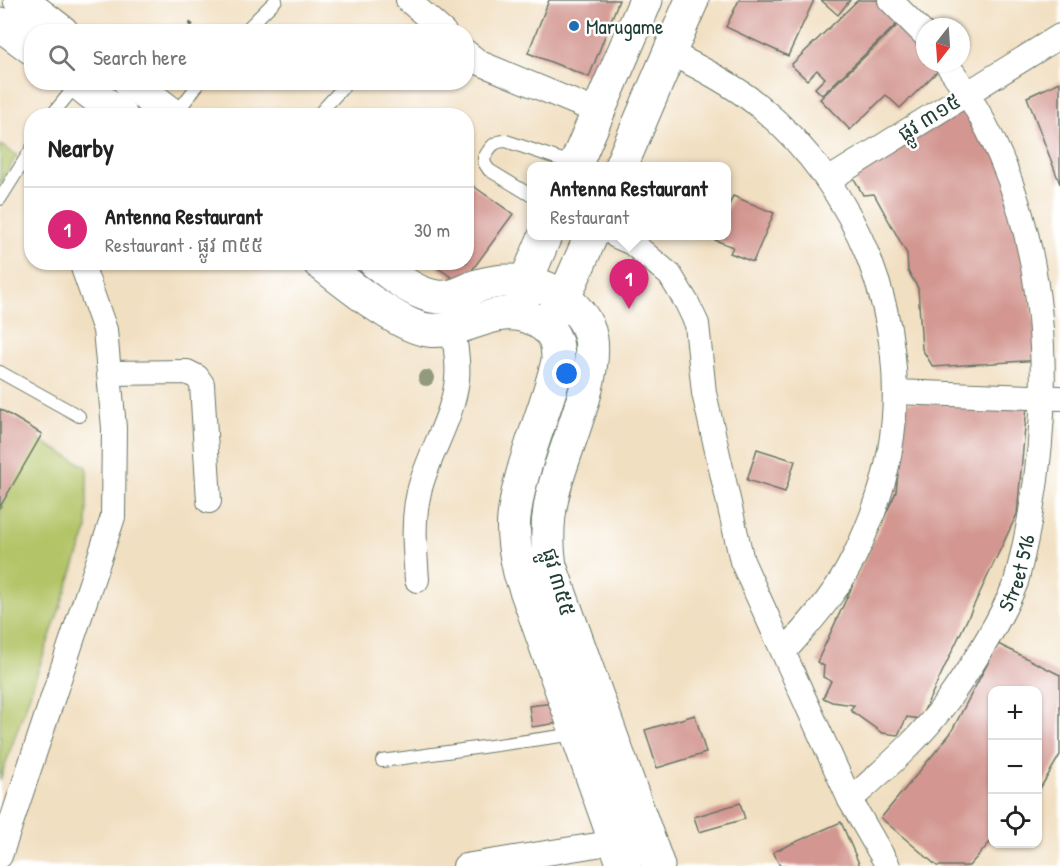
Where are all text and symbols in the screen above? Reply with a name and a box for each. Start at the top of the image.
place label: Marugame [586,12,663,41]
north arrow [916,18,970,72]
marker: Marugame [567,19,581,33]
search box [24,24,474,90]
icon: search [45,41,78,74]
text: Search here [93,42,187,72]
street label: ផ្លូវ ៣១៥ [892,86,969,152]
text: Nearby [48,130,114,165]
popup [527,162,731,240]
text: Antenna Restaurant [550,173,708,203]
text: Antenna Restaurant [105,201,262,231]
text: Restaurant [550,203,629,230]
text: 1 [64,216,71,243]
text: 30 m [414,216,450,243]
text: Restaurant · ផ្លូវ ៣៥៥ [105,231,264,258]
pin: 1 [610,260,648,309]
your location [552,359,581,388]
street label: Street 516 [991,532,1041,616]
street label: ផ្លូវ ៣៥៥ [530,544,583,621]
map controls [988,686,1042,848]
button: + [988,686,1042,740]
button: − [988,740,1042,794]
button: locate [988,794,1042,848]

